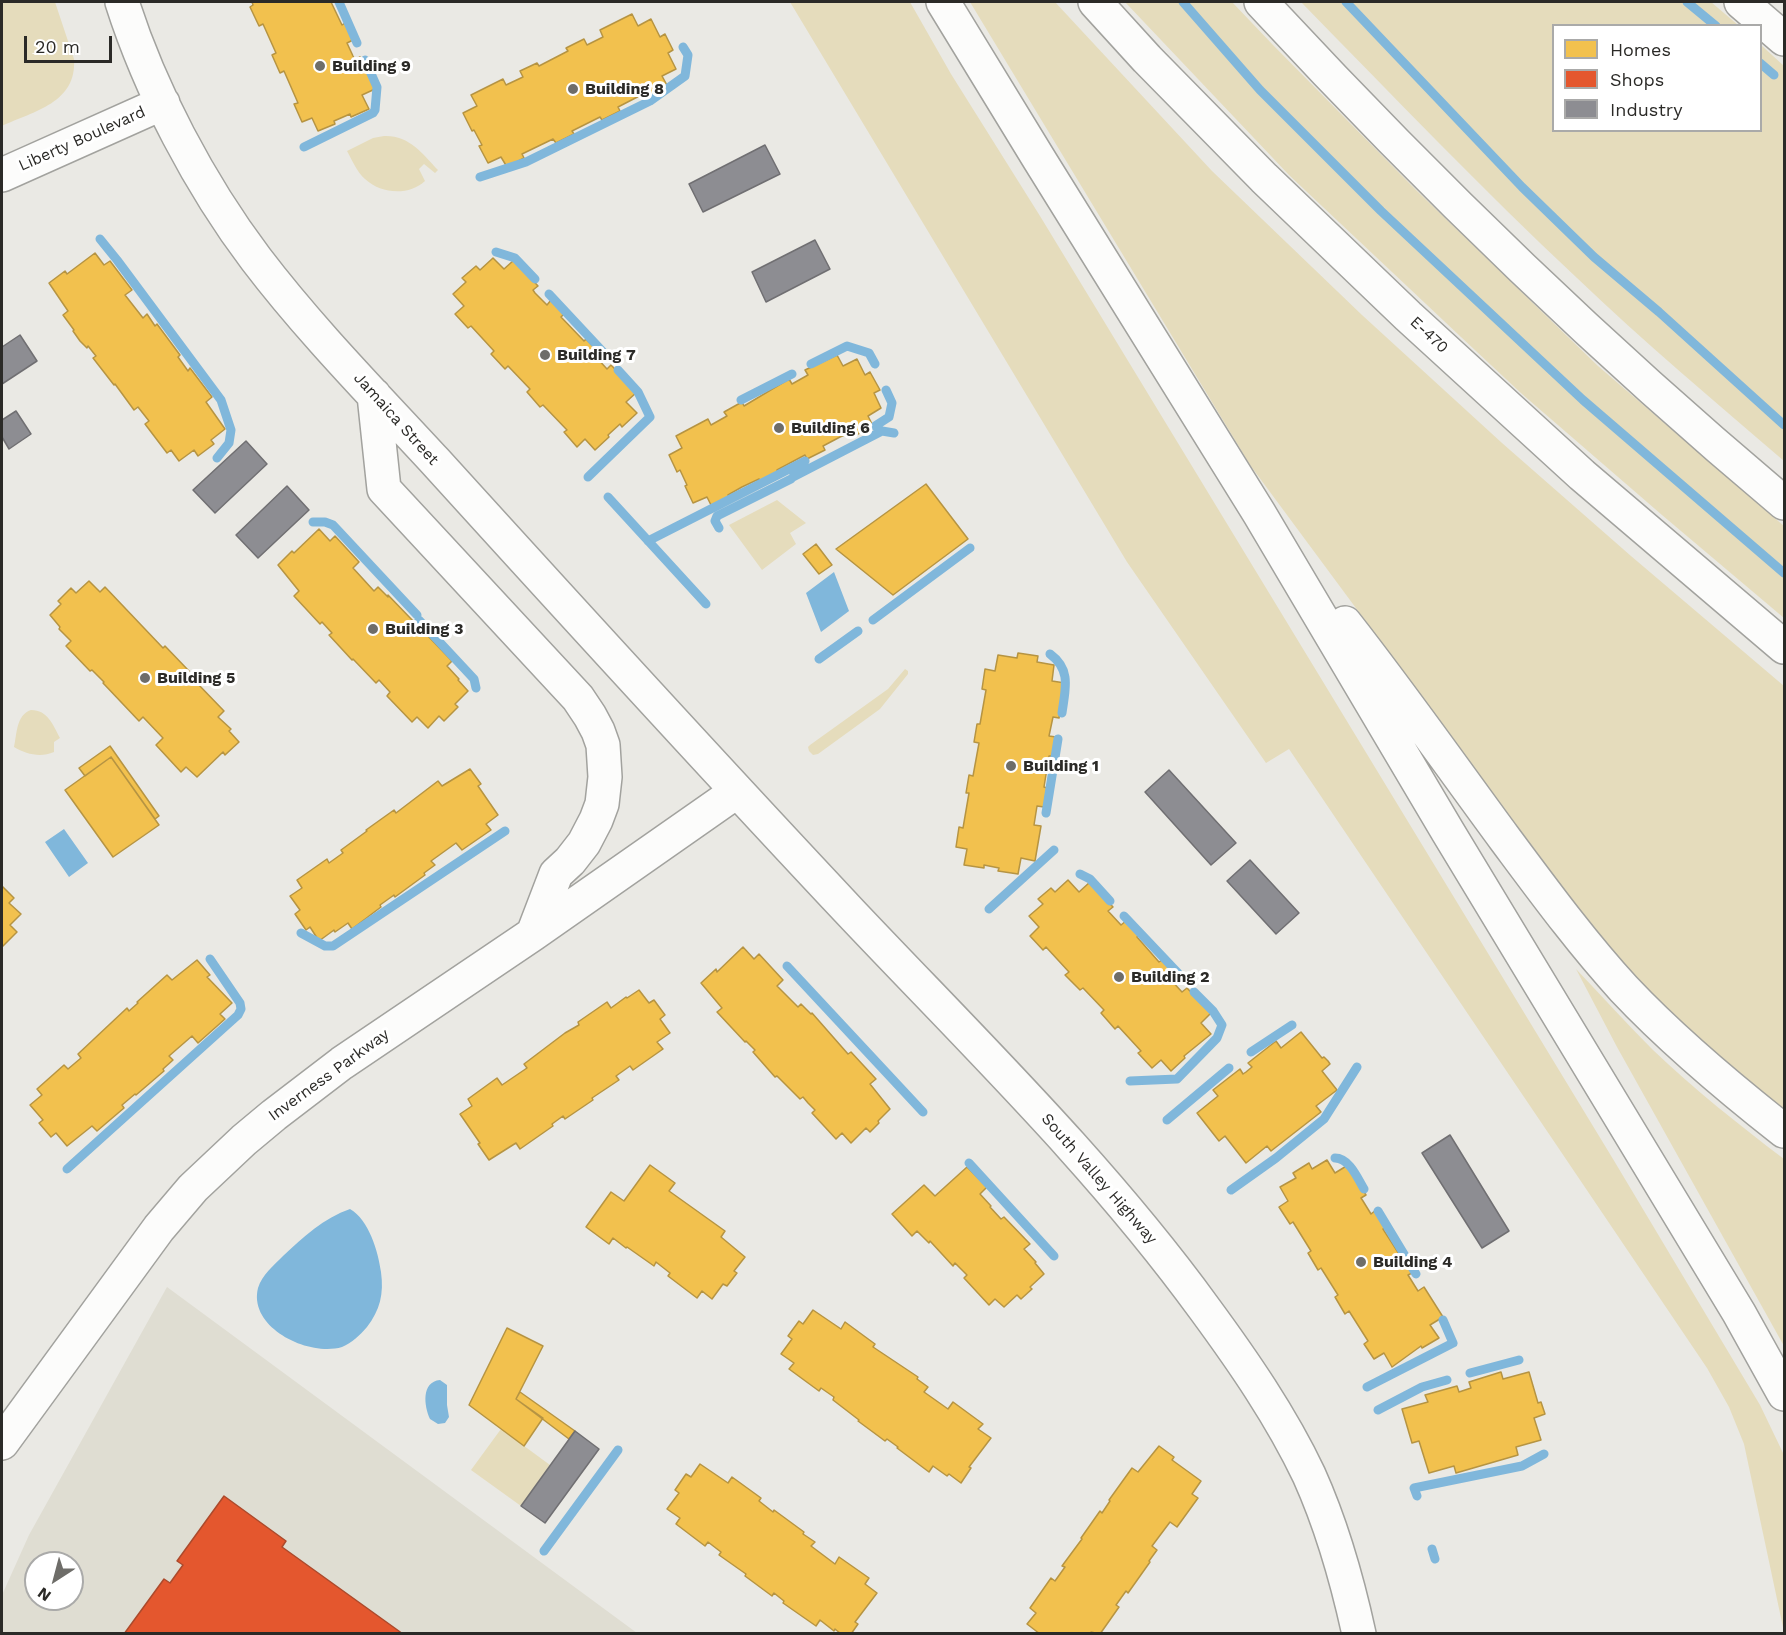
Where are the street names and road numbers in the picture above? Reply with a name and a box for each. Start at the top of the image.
street label: Liberty Boulevard [16,102,148,176]
street label: E-470 [1406,313,1452,357]
street label: Jamaica Street [349,369,443,469]
street label: Inverness Parkway [265,1025,393,1125]
street label: South Valley Highway [1037,1110,1161,1248]

